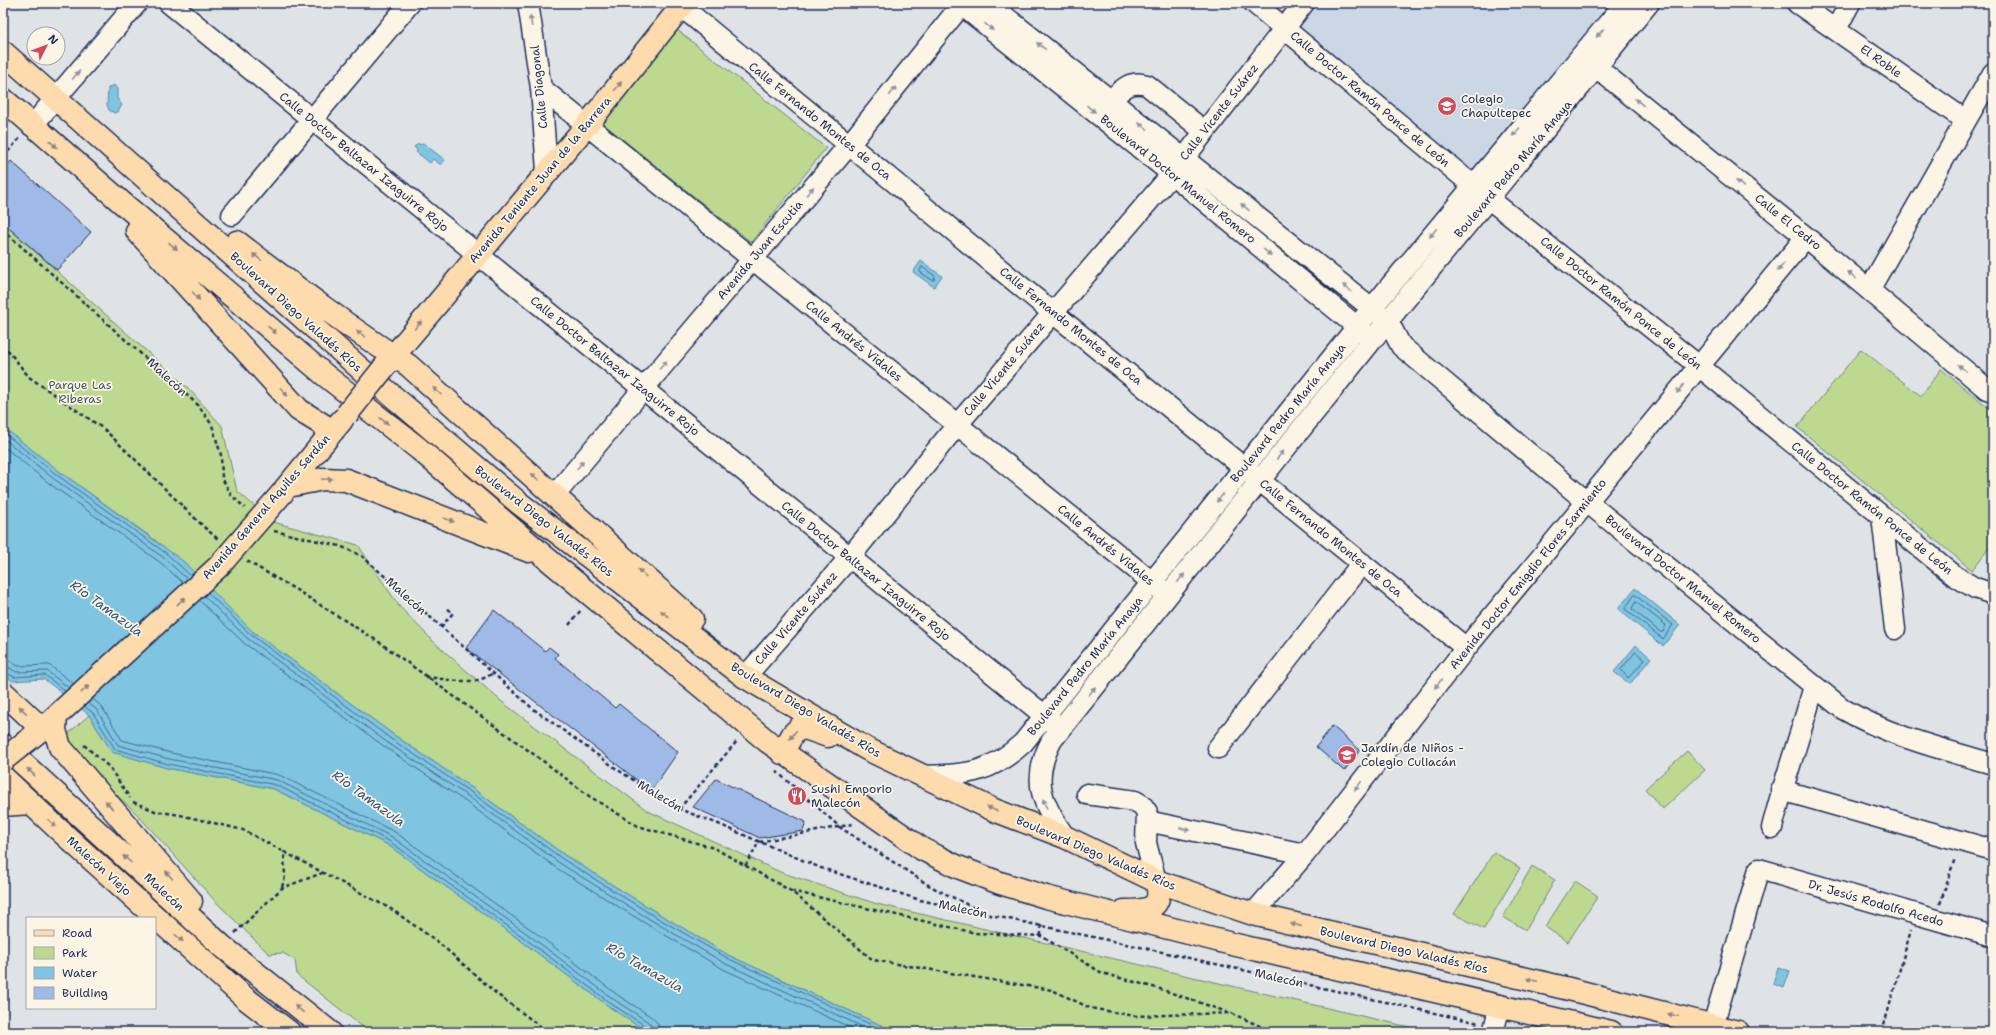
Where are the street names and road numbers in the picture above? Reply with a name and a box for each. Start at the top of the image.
street label: Calle Doctor Ramón Ponce de León [1287,28,1453,170]
street label: El Roble [1857,41,1905,81]
street label: Calle Diagonal [527,44,551,130]
street label: Calle Fernando Montes de Oca [745,58,895,184]
street label: Calle Vicente Suárez [1176,60,1262,164]
street label: Calle Doctor Baltazar Izaguirre Rojo [276,89,452,235]
street label: Avenida Teniente Juan de la Barrera [465,93,615,267]
street label: Boulevard Pedro María Anaya [1451,96,1576,241]
street label: Boulevard Doctor Manuel Romero [1097,111,1259,247]
street label: Calle El Cedro [1751,190,1825,254]
street label: Avenida Juan Escutia [714,197,807,303]
street label: Calle Doctor Ramón Ponce de León [1537,233,1705,373]
street label: Boulevard Diego Valadés Ríos [227,248,365,376]
street label: Calle Fernando Montes de Oca [996,263,1146,389]
street label: Calle Doctor Baltazar Izaguirre Rojo [527,293,703,439]
street label: Calle Andrés Vidales [802,297,906,385]
street label: Calle Vicente Suárez [960,318,1048,420]
street label: Boulevard Pedro María Anaya [1227,340,1350,486]
street label: Malecón [143,354,191,400]
street label: Avenida General Aquiles Serdán [198,431,334,583]
street label: Calle Doctor Ramón Ponce de León [1788,438,1956,578]
street label: Boulevard Diego Valadés Ríos [471,462,617,580]
street label: Calle Fernando Montes de Oca [1256,475,1406,601]
street label: Avenida Doctor Emigdio Flores Sarmiento [1446,475,1610,673]
street label: Calle Doctor Baltazar Izaguirre Rojo [778,498,954,644]
street label: Calle Andrés Vidales [1054,501,1158,589]
street label: Boulevard Doctor Manuel Romero [1602,511,1764,647]
street label: Calle Vicente Suárez [751,568,841,668]
street label: Malecón [382,574,430,618]
street label: Boulevard Pedro María Anaya [1024,593,1147,739]
street label: Boulevard Diego Valadés Ríos [728,659,884,761]
street label: Malecón [635,776,685,816]
street label: Boulevard Diego Valadés Ríos [1014,812,1178,894]
street label: Malecón Viejo [63,833,135,899]
street label: Malecón [140,869,188,915]
street label: Dr. Jesús Rodolfo Acedo [1806,876,1946,930]
street label: Malecón [937,896,989,922]
street label: Boulevard Diego Valadés Ríos [1318,923,1490,977]
street label: Malecón [1253,965,1305,991]

